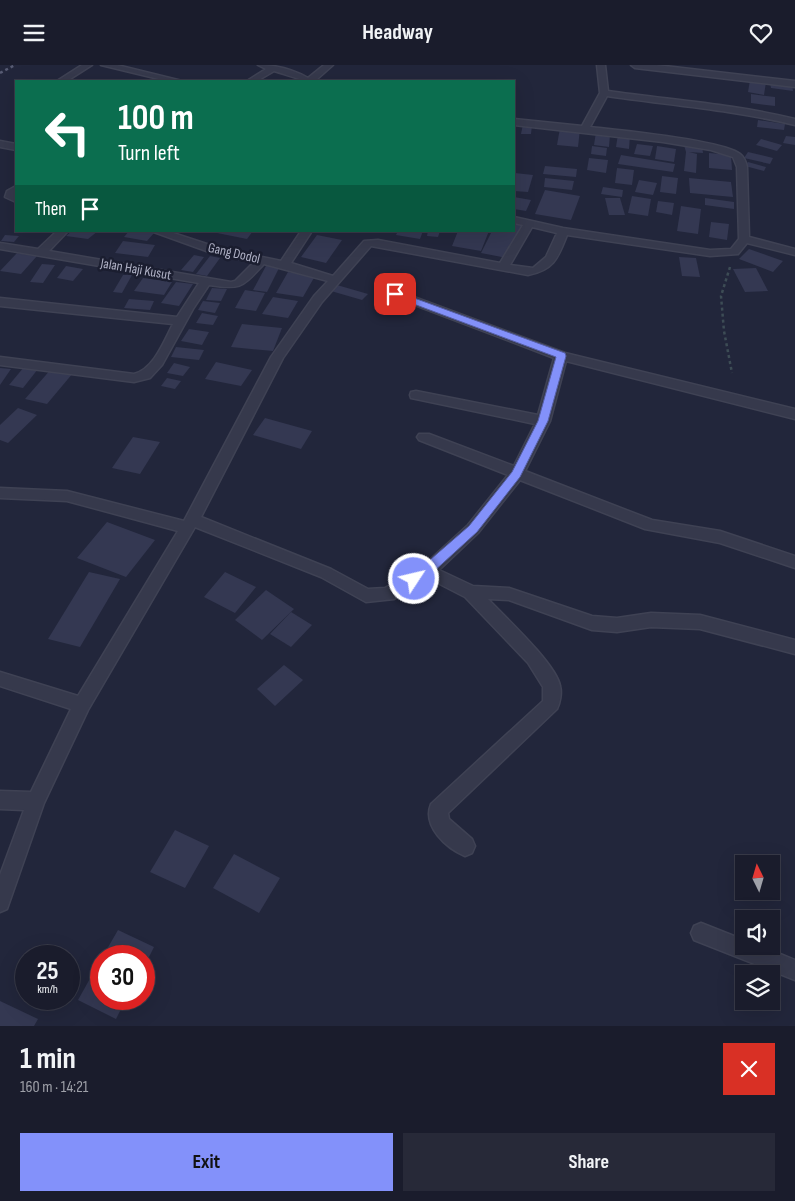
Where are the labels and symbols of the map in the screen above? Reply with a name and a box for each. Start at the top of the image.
street label: Gang Dodol [206,239,262,267]
street label: Jalan Haji Kusut [98,254,173,284]
pin [374,273,416,315]
position arrow [387,552,439,604]
north arrow [735,855,780,900]
speed limit sign: 30 [90,945,155,1010]

